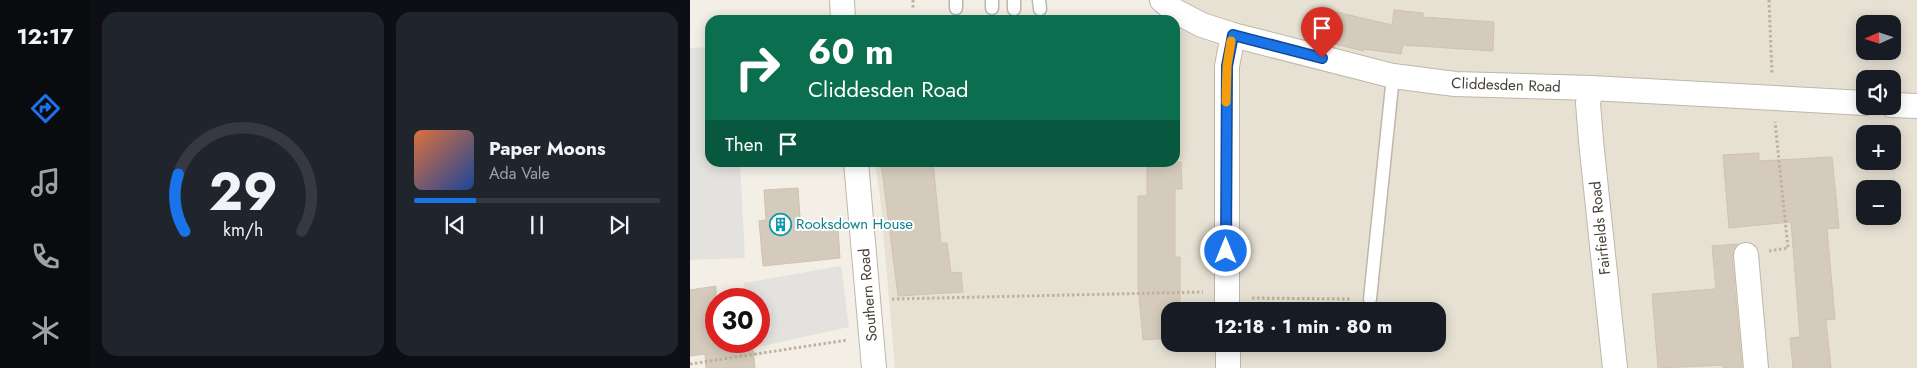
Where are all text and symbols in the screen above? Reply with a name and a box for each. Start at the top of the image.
pin [1301,7,1343,58]
icon: arrive [1308,14,1336,42]
north arrow [1856,15,1901,60]
map controls [1856,15,1901,225]
text: 12:17 [16,20,74,52]
text: 60 m [808,27,894,77]
icon: right [725,35,790,100]
button: sound [1856,70,1901,115]
street label: Cliddesden Road [1451,72,1561,98]
text: Cliddesden Road [808,73,969,105]
icon: directions [28,91,63,126]
button: + [1856,125,1901,170]
icon: arrive [774,130,802,158]
text: Then [725,131,764,158]
text: Paper Moons [489,135,606,162]
text: 29 [209,154,277,230]
text: Ada Vale [489,162,550,185]
icon: music [28,165,63,200]
street label: Fairfields Road [1584,180,1616,276]
button: − [1856,180,1901,225]
icon: previous [441,211,469,239]
icon: pause [523,211,551,239]
icon: next [605,211,633,239]
building icon: Rooksdown House [768,212,792,236]
place label: Rooksdown House [796,213,913,235]
text: km/h [223,217,263,243]
position arrow [1199,224,1251,276]
icon: phone [28,239,63,274]
street label: Southern Road [853,248,883,342]
speed limit sign: 30 [705,288,770,353]
icon: climate [28,313,63,348]
text: 12:18 · 1 min · 80 m [1215,313,1392,340]

